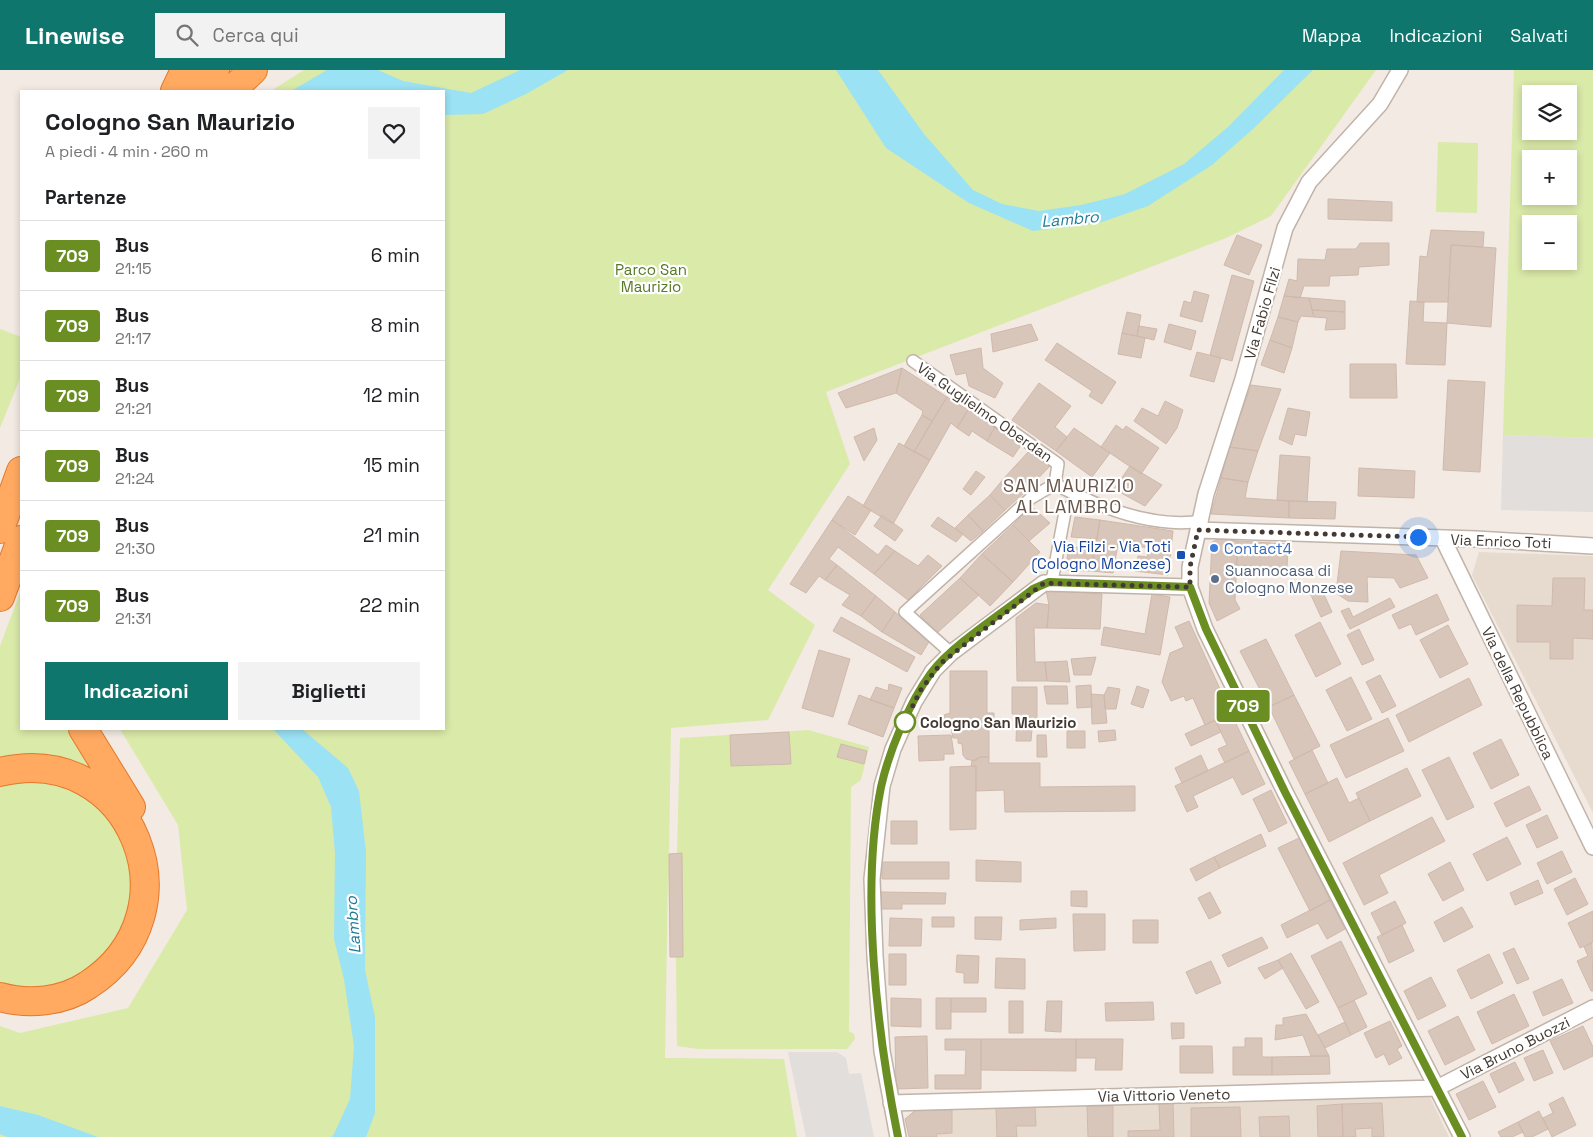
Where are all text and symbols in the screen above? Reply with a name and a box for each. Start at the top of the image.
search box [155,13,505,58]
text: Linewise [25,20,125,51]
icon: search [173,21,201,49]
text: Cerca qui [213,23,299,48]
text: Mappa [1302,24,1361,47]
text: Indicazioni [1389,24,1482,47]
text: Salvati [1510,24,1568,47]
map controls [1522,85,1577,270]
button: layers [1522,85,1577,140]
text: Cologno San Maurizio [45,106,295,137]
button: heart [368,107,420,159]
text: A piedi · 4 min · 260 m [45,141,209,162]
button: + [1522,150,1577,205]
text: Partenze [45,185,126,210]
water label: Lambro [1040,206,1101,232]
button: − [1522,215,1577,270]
text: Bus [115,233,149,258]
text: 6 min [371,243,420,268]
text: 709 [56,244,89,267]
text: 21:15 [115,258,152,279]
park label: Parco San Maurizio [615,260,687,296]
street label: Via Fabio Filzi [1240,264,1284,362]
text: Bus [115,303,149,328]
text: 8 min [371,313,420,338]
text: 709 [56,314,89,337]
text: 21:17 [115,328,151,349]
street label: Via Guglielmo Oberdan [913,358,1057,466]
text: Bus [115,373,149,398]
text: 12 min [363,383,420,408]
text: 709 [56,384,89,407]
text: 21:21 [115,398,152,419]
text: Bus [115,443,149,468]
text: 15 min [363,453,420,478]
text: 709 [56,454,89,477]
text: 21:24 [115,468,155,489]
district label: SAN MAURIZIO AL LAMBRO [1003,474,1135,518]
text: Bus [115,513,149,538]
text: 21 min [363,523,420,548]
text: 709 [56,524,89,547]
your location [1406,525,1431,550]
street label: Via Enrico Toti [1450,530,1552,552]
place label: Via Filzi - Via Toti (Cologno Monzese) [1032,537,1171,574]
text: 21:30 [115,538,155,559]
place label: Contact4 [1224,539,1292,558]
marker: Contact4 [1208,542,1220,554]
marker: Via Filzi - Via Toti (Cologno Monzese) [1175,549,1187,561]
place label: Suannocasa di Cologno Monzese [1225,561,1354,597]
marker: Suannocasa di Cologno Monzese [1209,573,1221,585]
text: Bus [115,583,149,608]
text: 22 min [360,593,420,618]
text: 709 [56,594,89,617]
text: 21:31 [115,608,152,629]
street label: Via della Repubblica [1478,624,1559,763]
button: Indicazioni [45,662,228,720]
button: Biglietti [238,662,420,720]
line badge: 709 [1214,690,1272,722]
text: 709 [1227,694,1259,717]
marker: Cologno San Maurizio [894,711,916,733]
place label: Cologno San Maurizio [920,713,1076,732]
water label: Lambro [340,894,365,954]
street label: Via Bruno Buozzi [1457,1012,1573,1084]
street label: Via Vittorio Veneto [1097,1084,1231,1106]

